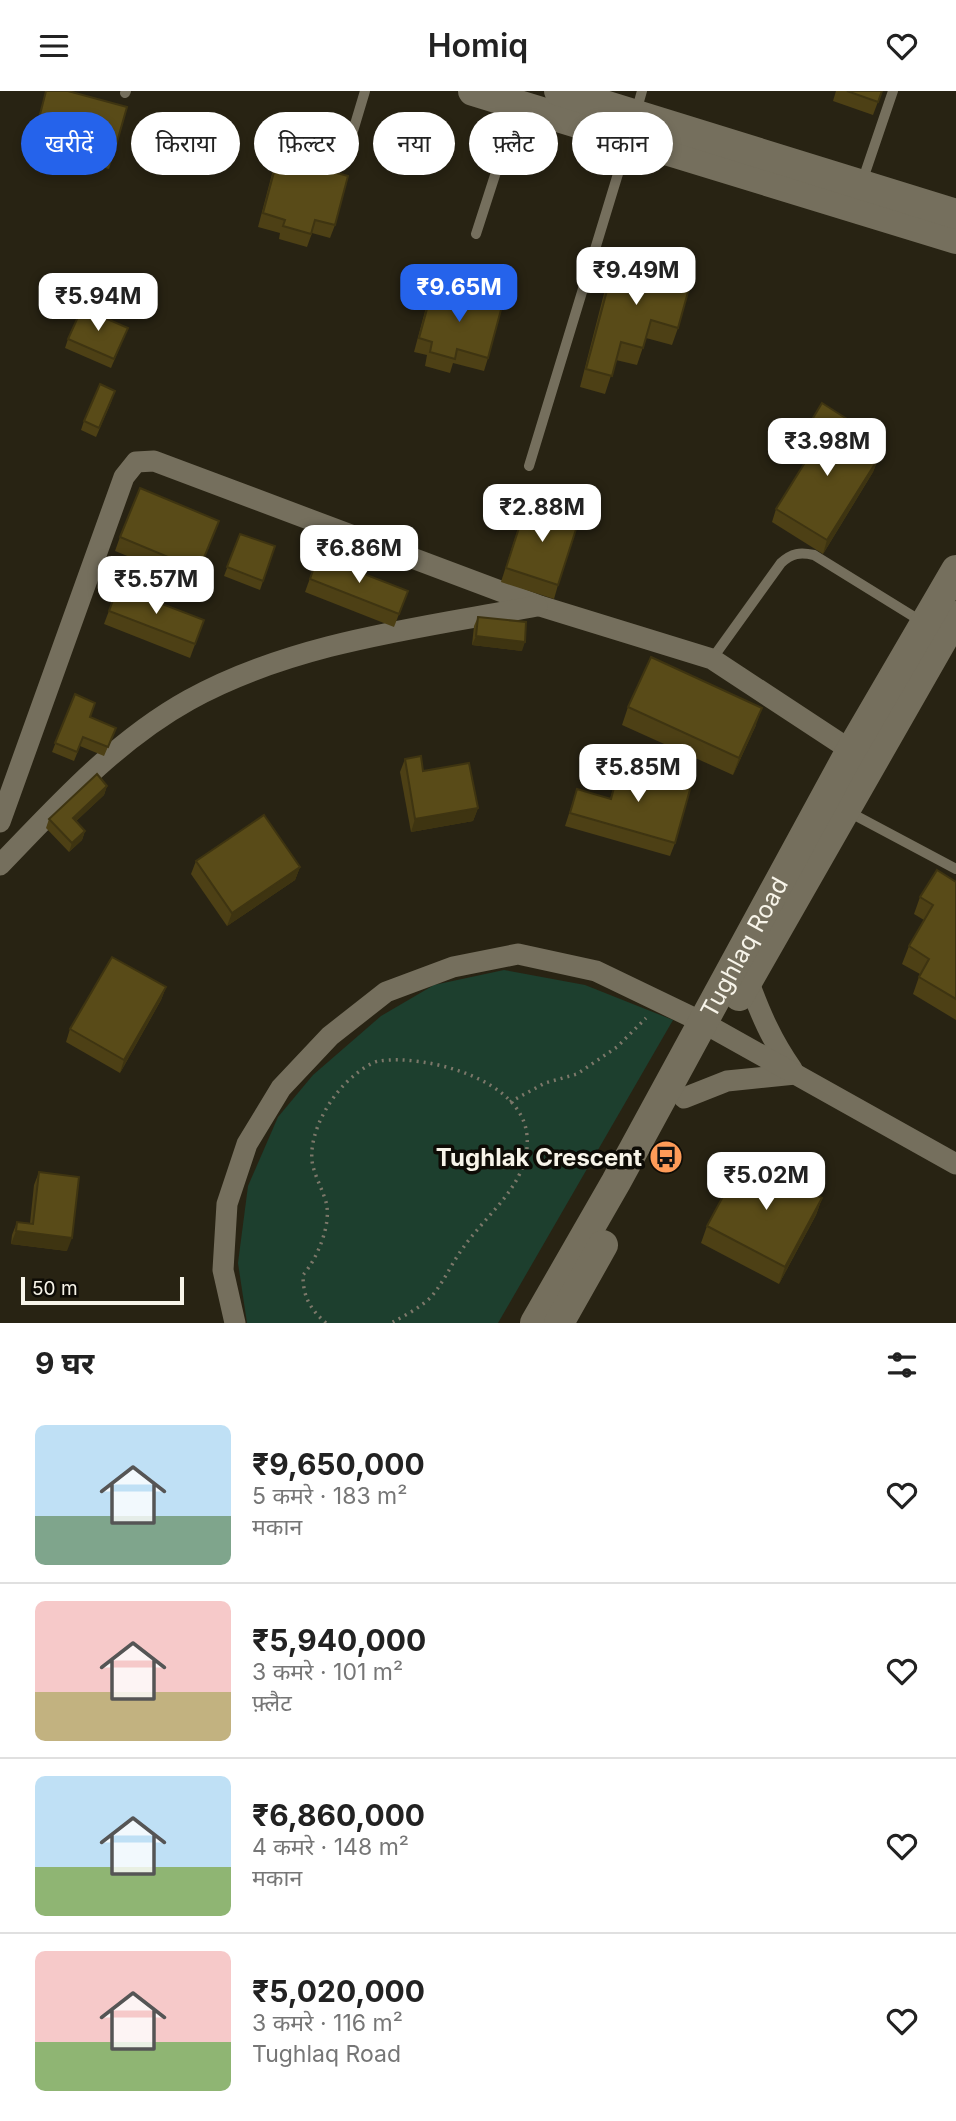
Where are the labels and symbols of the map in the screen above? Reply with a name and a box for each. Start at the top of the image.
pin: ₹9.49M [579,247,693,307]
pin: ₹9.65M [402,265,516,324]
pin: ₹5.94M [41,273,155,333]
pin: ₹3.98M [770,419,884,478]
pin: ₹2.88M [485,484,599,544]
pin: ₹6.86M [302,525,416,585]
pin: ₹5.57M [99,557,213,616]
pin: ₹5.85M [581,745,695,804]
street label: Tughlaq Road [694,872,794,1022]
bus stop icon: Tughlak Crescent [647,1138,685,1176]
place label: Tughlak Crescent [436,1143,642,1172]
pin: ₹5.02M [709,1153,823,1212]
scale bar [21,1274,184,1306]

